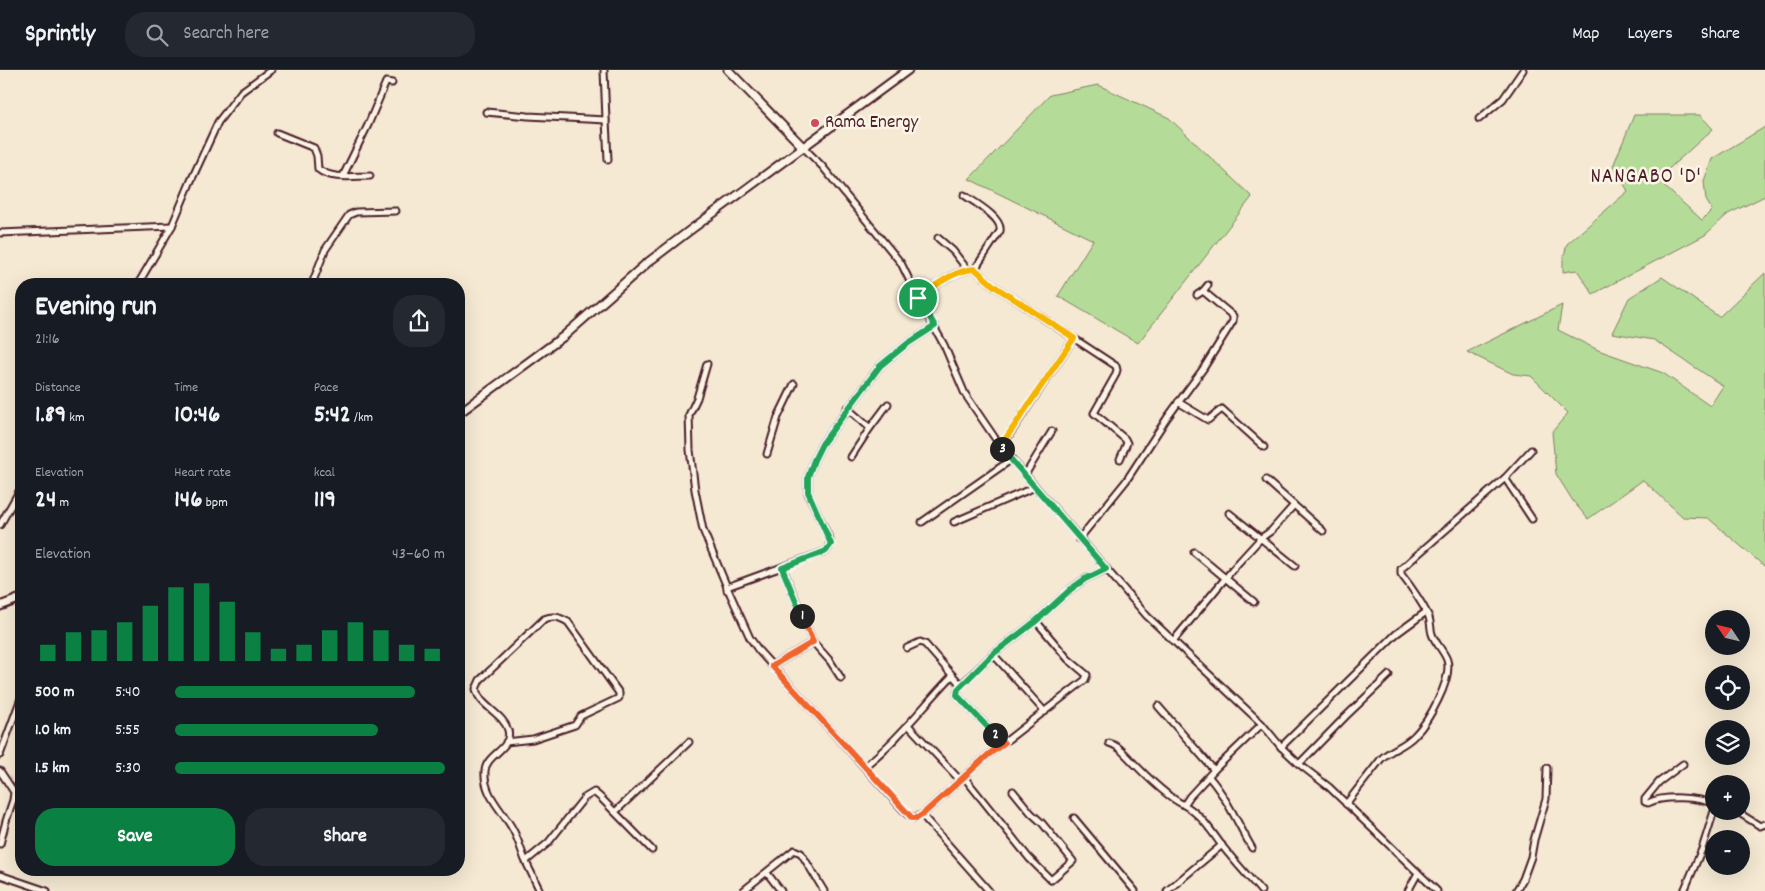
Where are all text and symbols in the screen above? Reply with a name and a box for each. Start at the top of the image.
search box [125,12,475,57]
text: Sprintly [25,18,95,52]
icon: search [143,21,171,49]
text: Search here [183,21,269,48]
text: Map [1572,22,1599,47]
text: Layers [1627,22,1673,47]
text: Share [1701,22,1740,47]
place label: Rama Energy [825,110,919,137]
marker: Rama Energy [809,117,821,129]
district label: NANGABO 'D' [1590,163,1702,193]
pin [897,277,939,319]
icon: arrive [904,284,932,312]
text: Evening run [35,289,157,329]
button: share [393,295,445,347]
text: 21:16 [35,328,60,351]
text: Distance [35,378,81,398]
text: Time [174,378,198,398]
text: Pace [314,378,338,398]
text: 1.89 [35,398,66,434]
text: 10:46 [174,398,220,434]
text: 5:42 [314,398,351,434]
text: km [66,408,85,428]
text: /km [351,408,373,428]
pin: 3 [990,436,1014,462]
text: 3 [999,439,1006,459]
text: Elevation [35,463,84,483]
text: Heart rate [174,463,231,483]
text: kcal [314,463,335,483]
text: 24 [35,483,56,519]
text: 146 [174,483,202,519]
text: 119 [314,483,336,519]
text: m [56,493,69,513]
text: bpm [202,493,228,513]
text: Elevation [35,543,91,566]
text: 43–60 m [392,543,445,566]
pin: 1 [790,604,814,628]
text: 1 [801,606,804,626]
north arrow [1705,610,1750,655]
map controls [1705,610,1750,875]
button: locate [1705,665,1750,710]
text: 500 m [35,681,75,704]
text: 5:40 [115,681,140,704]
text: 1.0 km [35,719,71,742]
text: 5:55 [115,719,140,742]
button: layers [1705,720,1750,765]
pin: 2 [982,722,1008,748]
text: 2 [992,725,999,745]
text: 1.5 km [35,757,70,780]
text: 5:30 [115,757,141,780]
button: + [1705,775,1750,820]
button: Save [35,808,235,866]
button: Share [245,808,445,866]
button: − [1705,830,1750,875]

